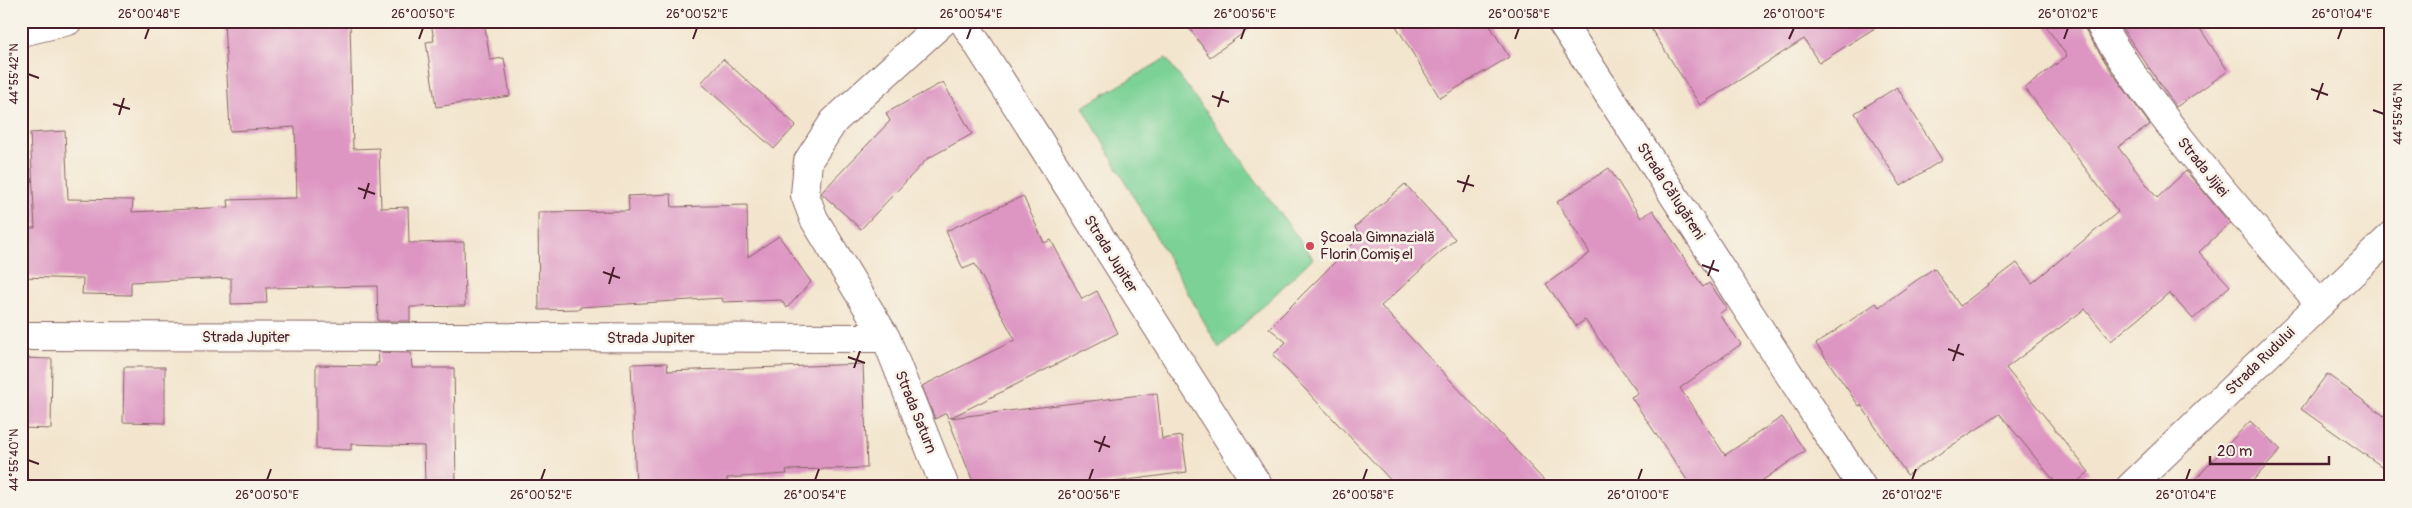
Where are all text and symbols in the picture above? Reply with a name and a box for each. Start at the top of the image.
text: 26°00'48"E [118,7,180,22]
text: 26°00'50"E [391,7,455,22]
text: 26°00'52"E [666,7,728,22]
text: 26°00'54"E [940,7,1002,22]
text: 26°00'56"E [1214,7,1276,22]
text: 26°00'58"E [1488,7,1550,22]
text: 26°01'00"E [1763,7,1825,22]
text: 26°01'02"E [2038,7,2098,22]
text: 26°01'04"E [2312,7,2372,22]
text: 44°55'42"N [7,43,22,105]
text: 44°55'46"N [2391,83,2406,145]
street label: Strada Jijiei [2173,134,2233,201]
street label: Strada Călugăreni [1632,139,1709,243]
street label: Strada Jupiter [1079,212,1142,297]
place label: Școala Gimnazială Florin Comișel [1320,228,1435,264]
marker: Școala Gimnazială Florin Comișel [1304,240,1316,252]
street label: Strada Rudului [2222,323,2299,399]
street label: Strada Jupiter [202,328,291,347]
street label: Strada Jupiter [607,329,696,348]
street label: Strada Saturn [890,368,941,456]
text: 44°55'40"N [7,429,22,491]
scale bar [2210,433,2328,465]
text: 20 m [2217,442,2252,461]
text: 26°00'50"E [235,488,299,503]
text: 26°00'52"E [510,488,572,503]
text: 26°00'54"E [784,488,846,503]
text: 26°00'56"E [1058,488,1120,503]
text: 26°00'58"E [1332,488,1394,503]
text: 26°01'00"E [1607,488,1669,503]
text: 26°01'02"E [1882,488,1942,503]
text: 26°01'04"E [2156,488,2216,503]

